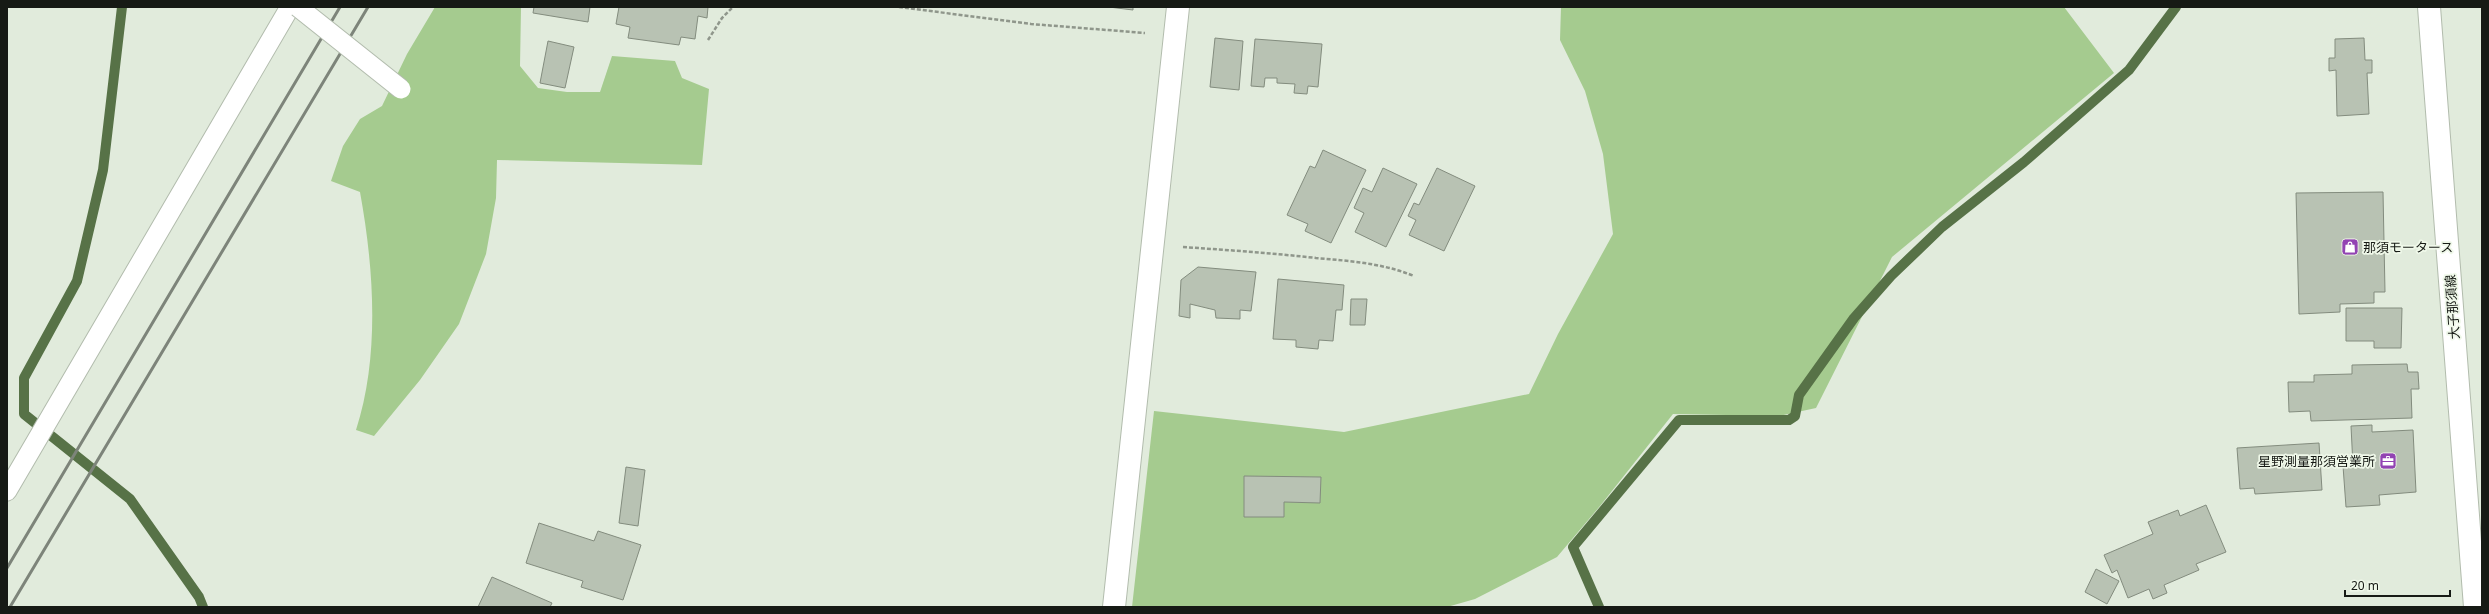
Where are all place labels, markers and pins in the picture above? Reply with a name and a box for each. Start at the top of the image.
shop icon: 那須モータース [2340,237,2360,257]
place label: 那須モータース [2363,238,2453,256]
office icon: 星野測量那須営業所 [2378,451,2398,471]
place label: 星野測量那須営業所 [2258,452,2375,470]

